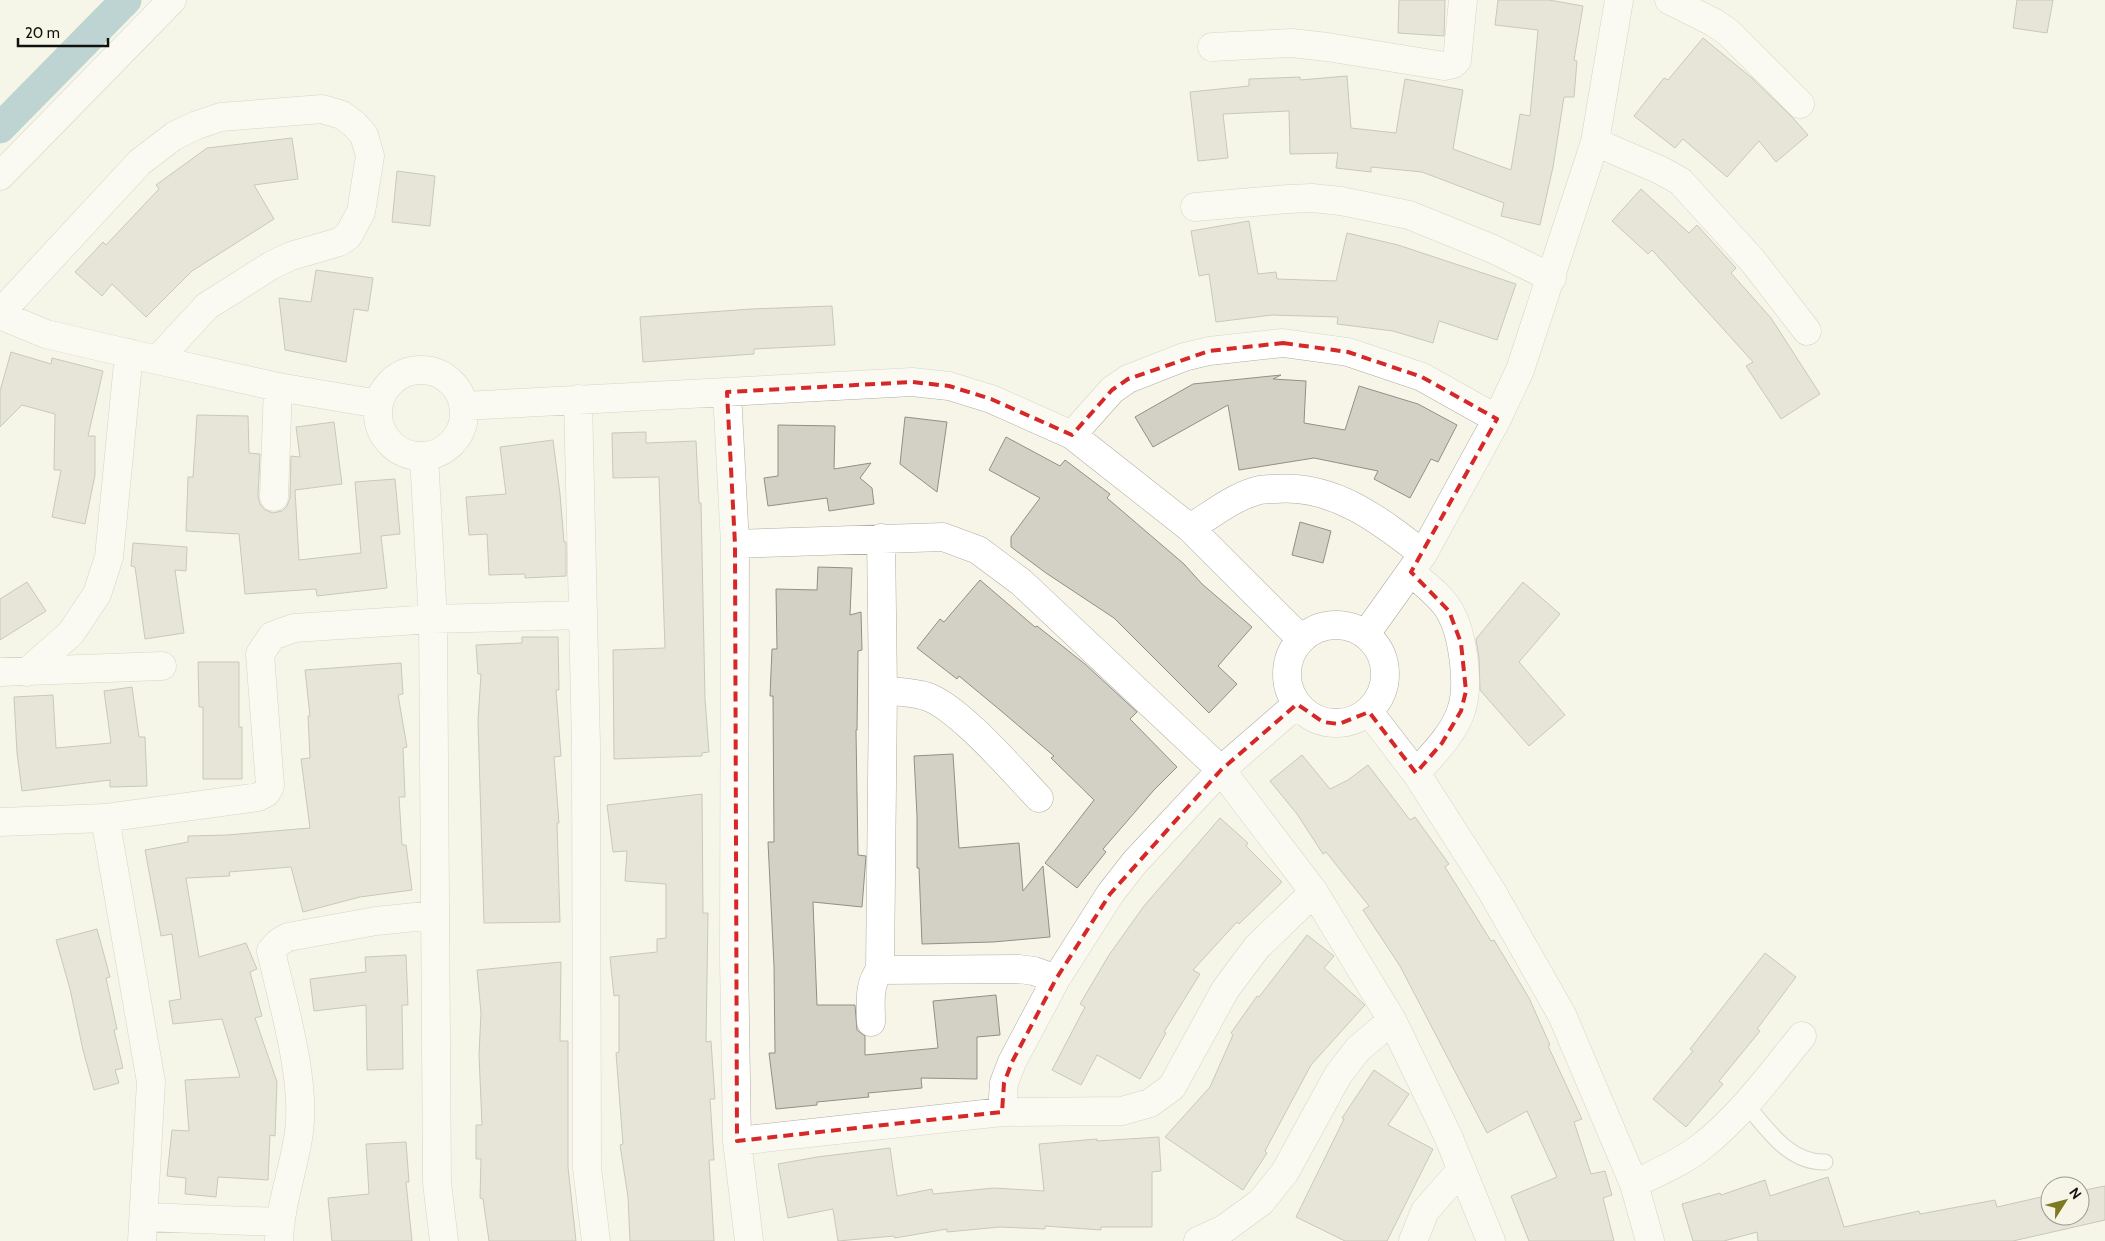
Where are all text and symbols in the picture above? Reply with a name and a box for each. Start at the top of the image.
scale bar [18,15,108,47]
text: 20 m [25,24,60,42]
north arrow [2040,1176,2090,1226]
text: N [2065,1184,2086,1203]

